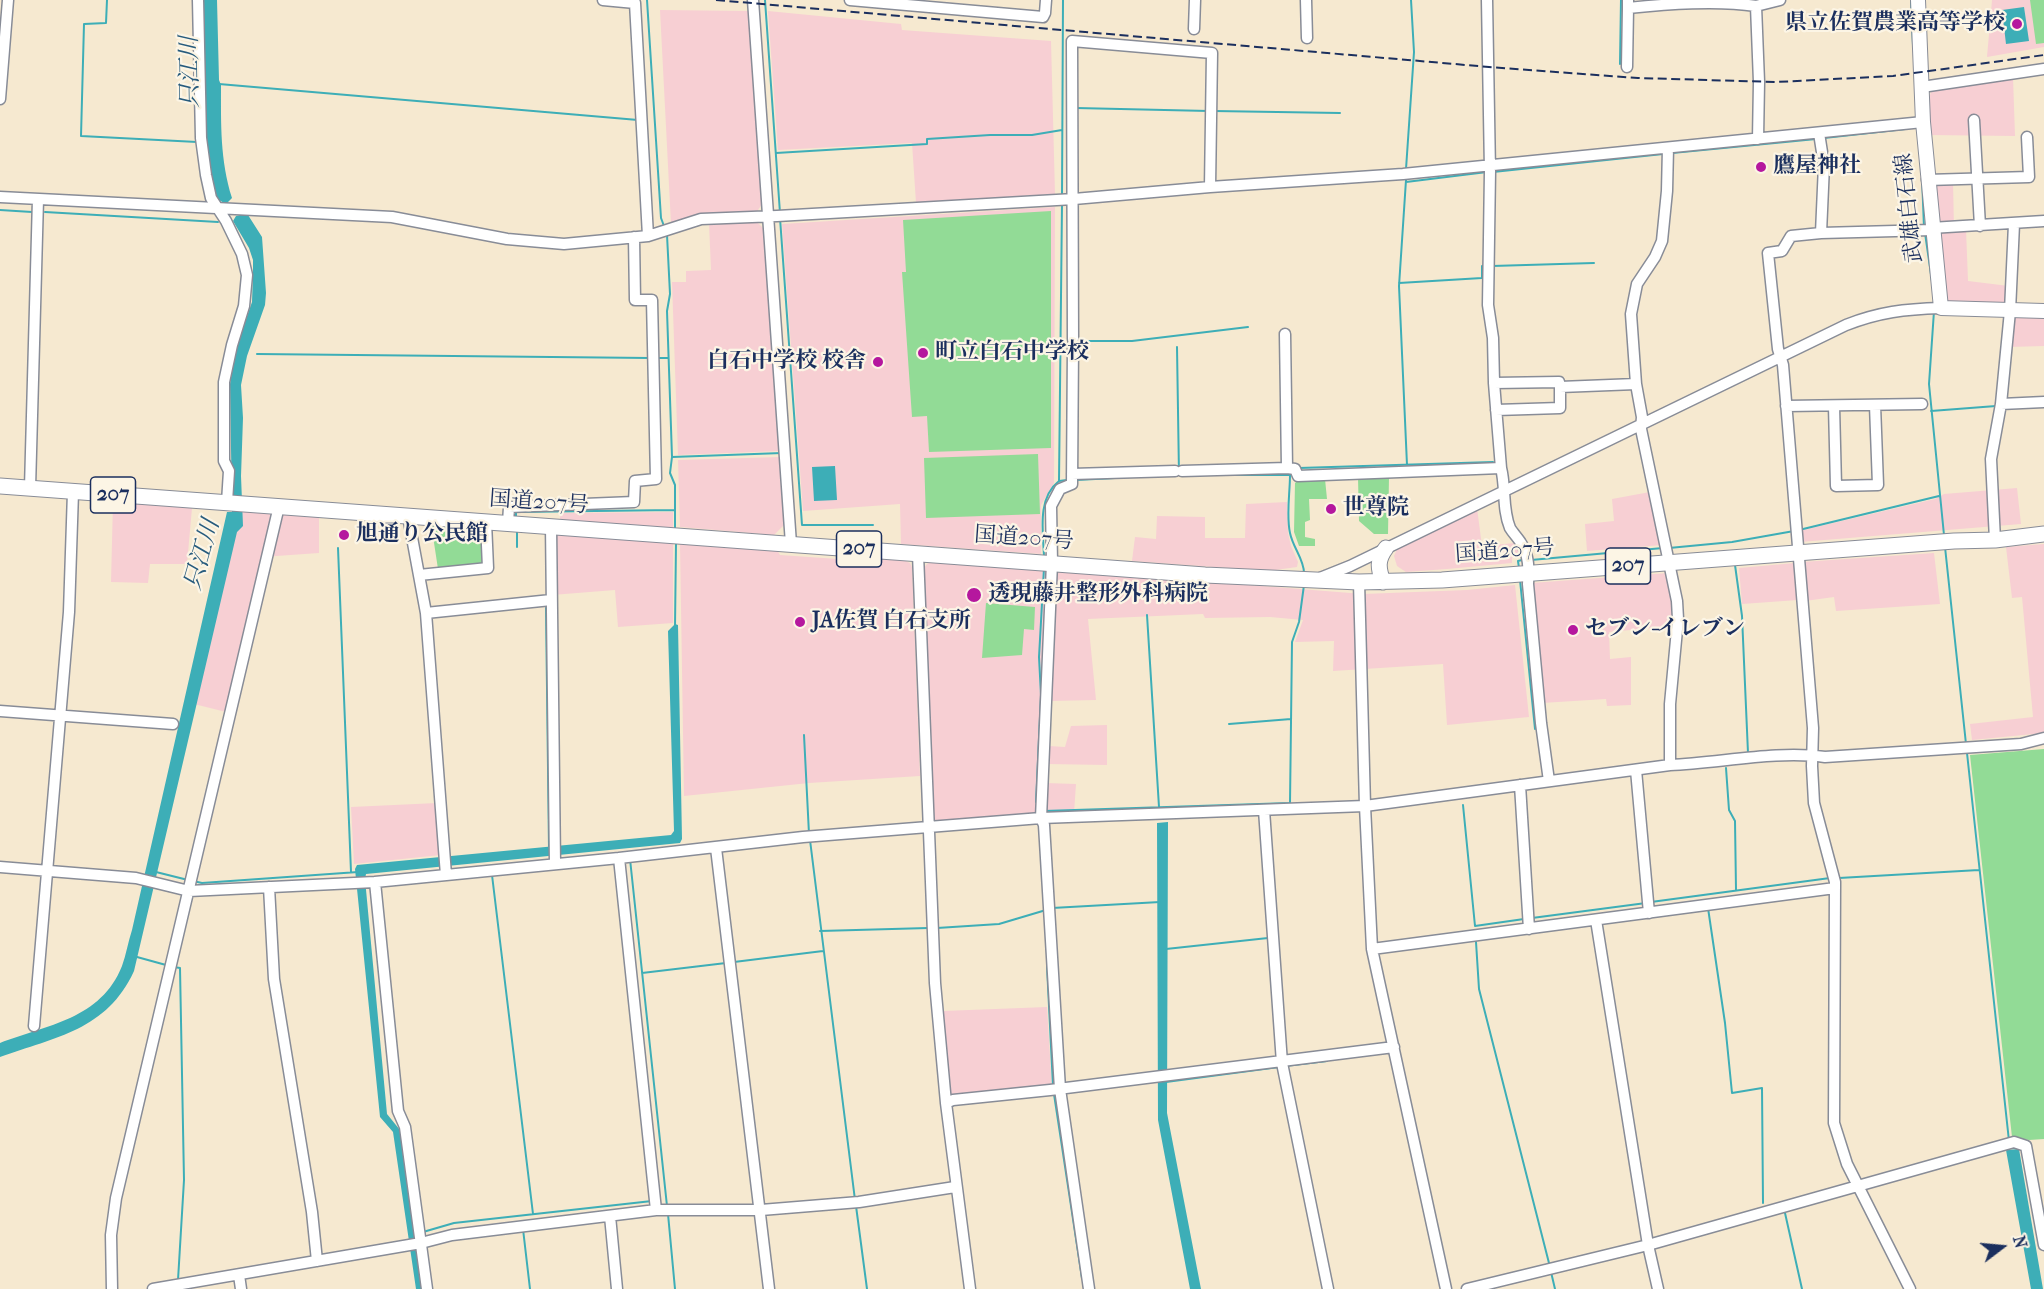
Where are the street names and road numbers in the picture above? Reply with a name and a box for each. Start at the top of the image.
street label: 武雄白石線 [1891,152,1929,264]
road number: 207 [90,477,136,513]
street label: 国道207号 [488,486,590,520]
street label: 国道207号 [973,522,1075,556]
road number: 207 [836,531,882,567]
street label: 国道207号 [1454,535,1556,569]
road number: 207 [1606,548,1650,584]

